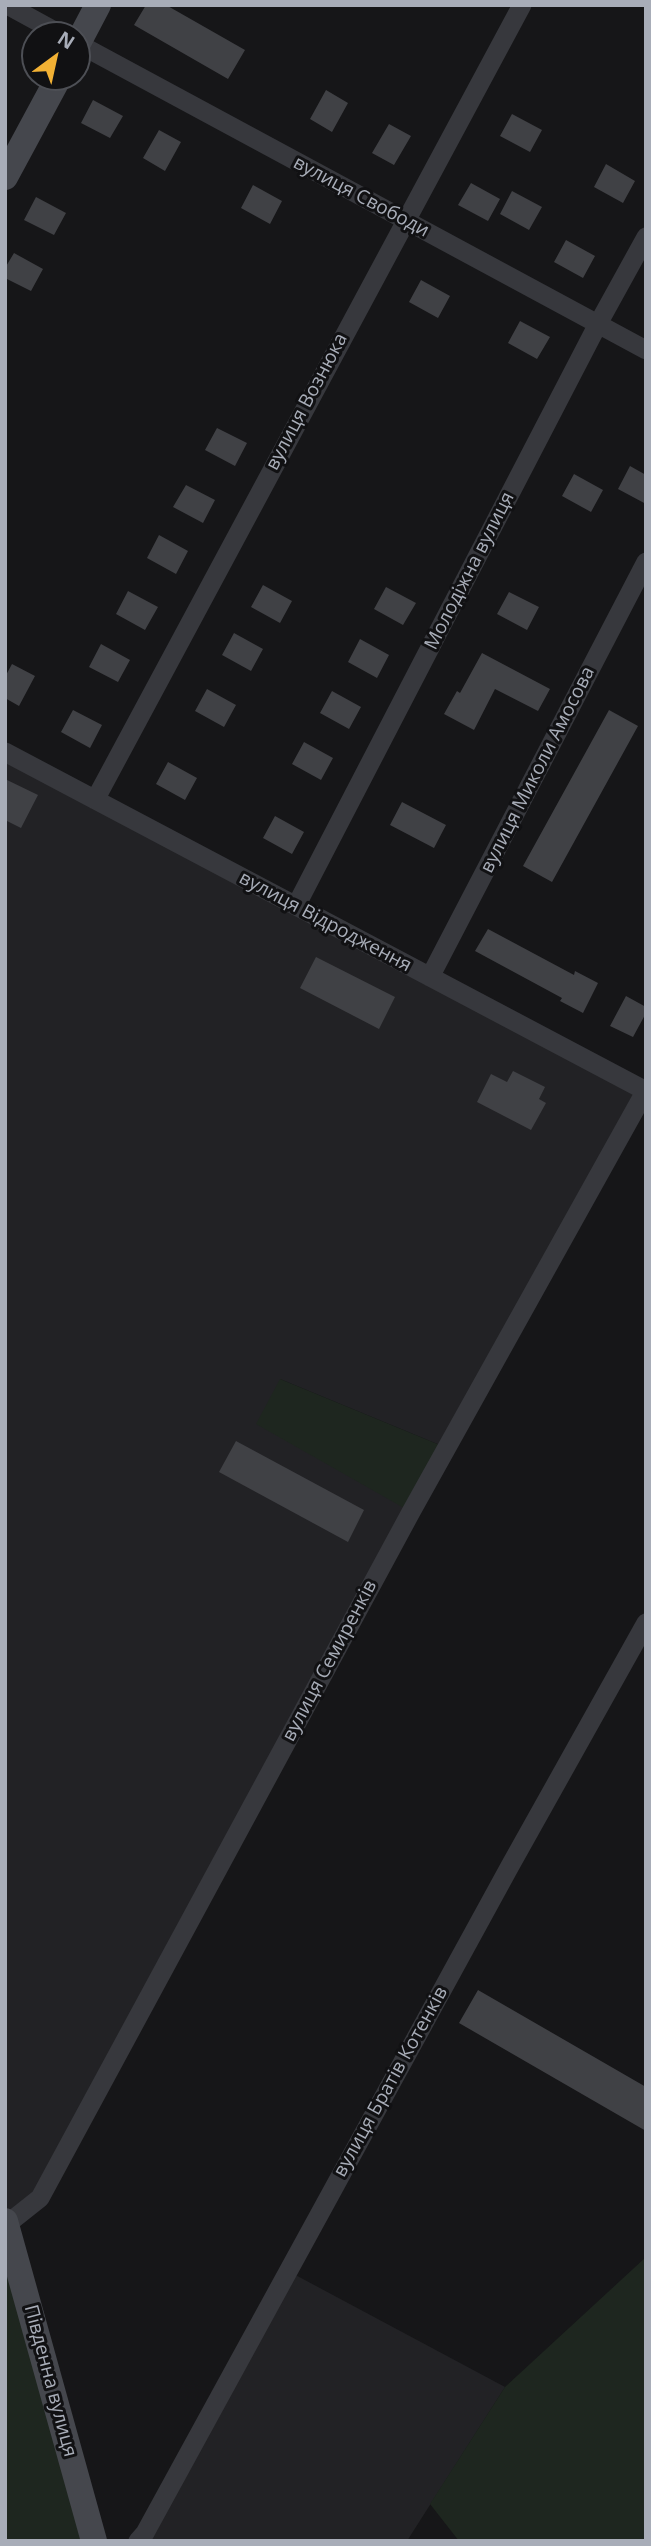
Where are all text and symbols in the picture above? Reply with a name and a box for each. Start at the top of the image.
north arrow [21,21,91,91]
text: N [53,25,80,55]
street label: вулиця Свободи [289,152,433,242]
street label: вулиця Вознюка [261,330,353,474]
street label: Молодіжна вулиця [420,488,520,654]
street label: вулиця Миколи Амосова [476,663,600,877]
street label: вулиця Відродження [235,867,415,977]
street label: вулиця Семиренків [278,1577,382,1745]
street label: вулиця Братів Котенків [329,1983,453,2181]
street label: Південна вулиця [19,2302,81,2460]

